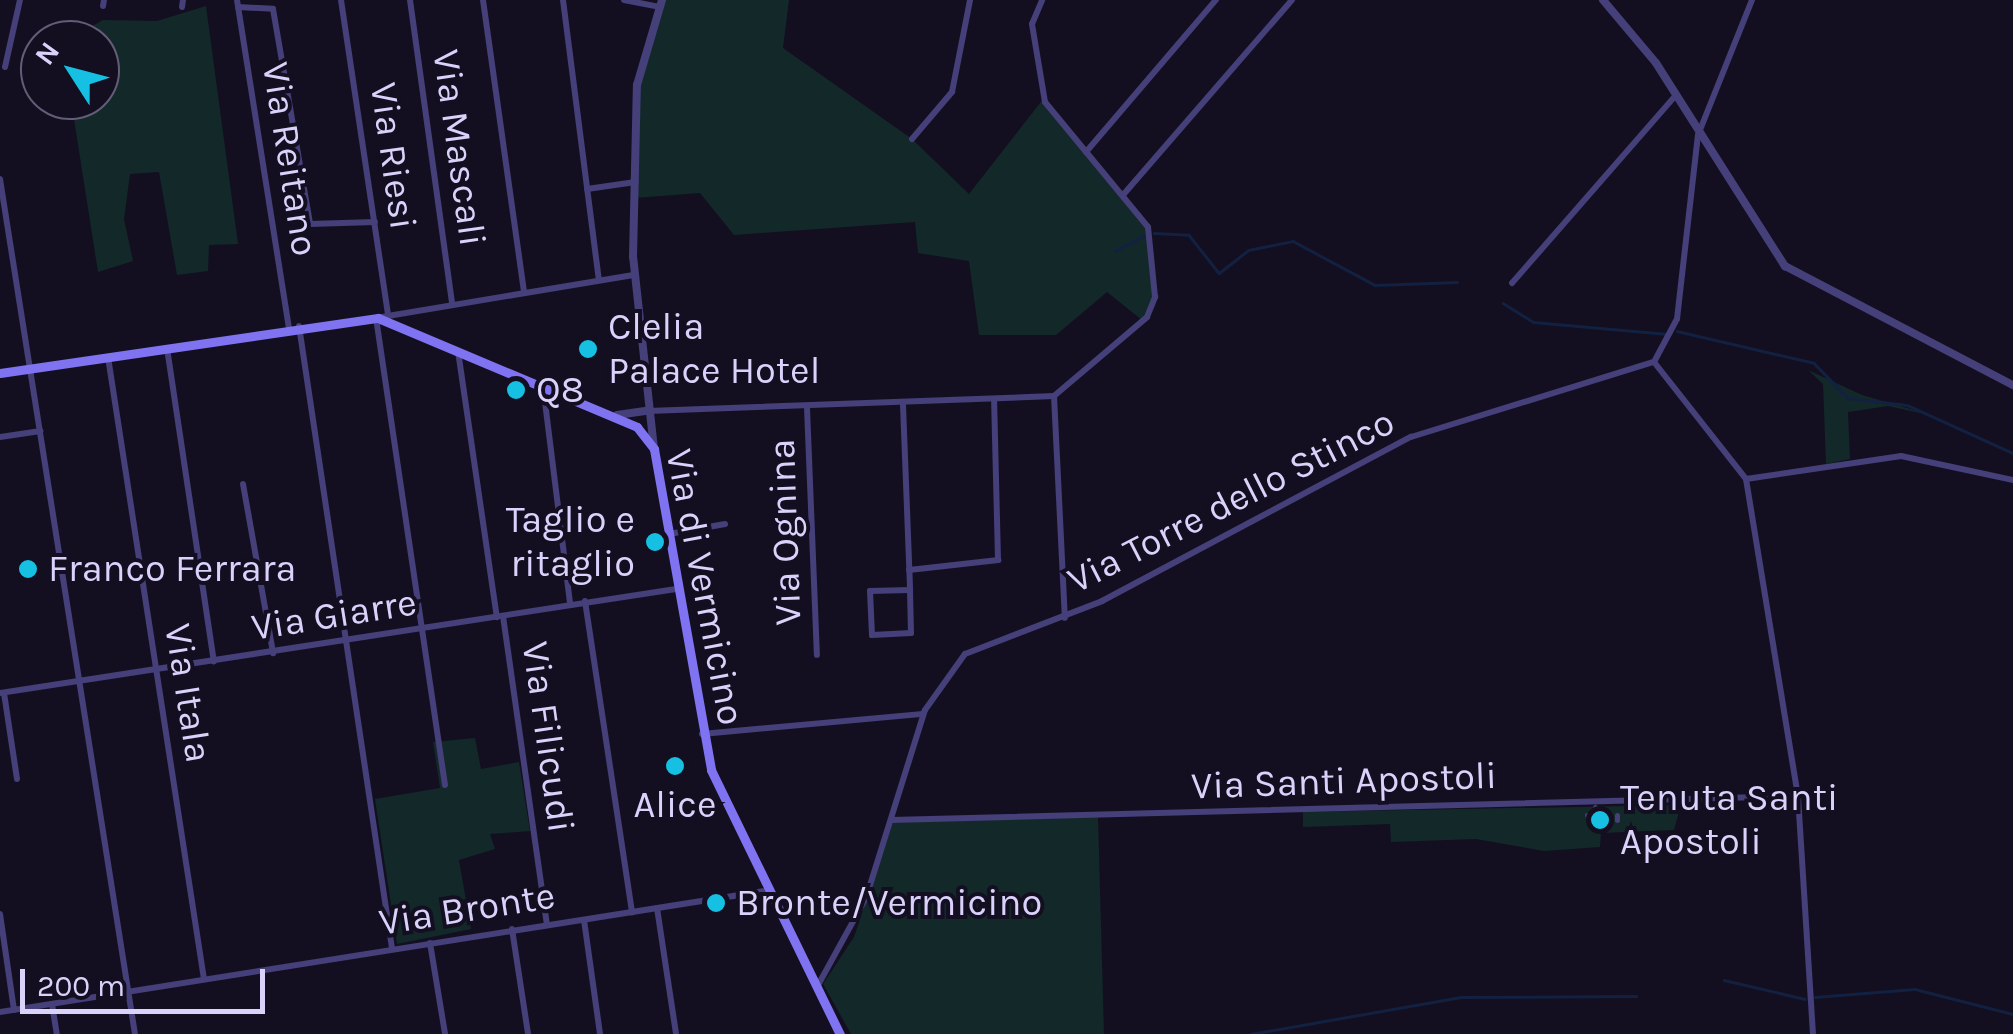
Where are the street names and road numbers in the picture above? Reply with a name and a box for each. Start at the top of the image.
street label: Via Mascali [423,47,495,249]
street label: Via Reitano [252,59,328,259]
street label: Via Riesi [360,80,426,232]
street label: Via Torre dello Stinco [1060,399,1402,603]
street label: Via Ognina [759,438,811,626]
street label: Via di Vermicino [656,445,754,729]
street label: Via Giarre [248,579,420,651]
street label: Via Itala [155,620,221,766]
street label: Via Filicudi [512,639,584,835]
street label: Via Santi Apostoli [1190,753,1498,809]
street label: Via Bronte [376,873,558,945]

